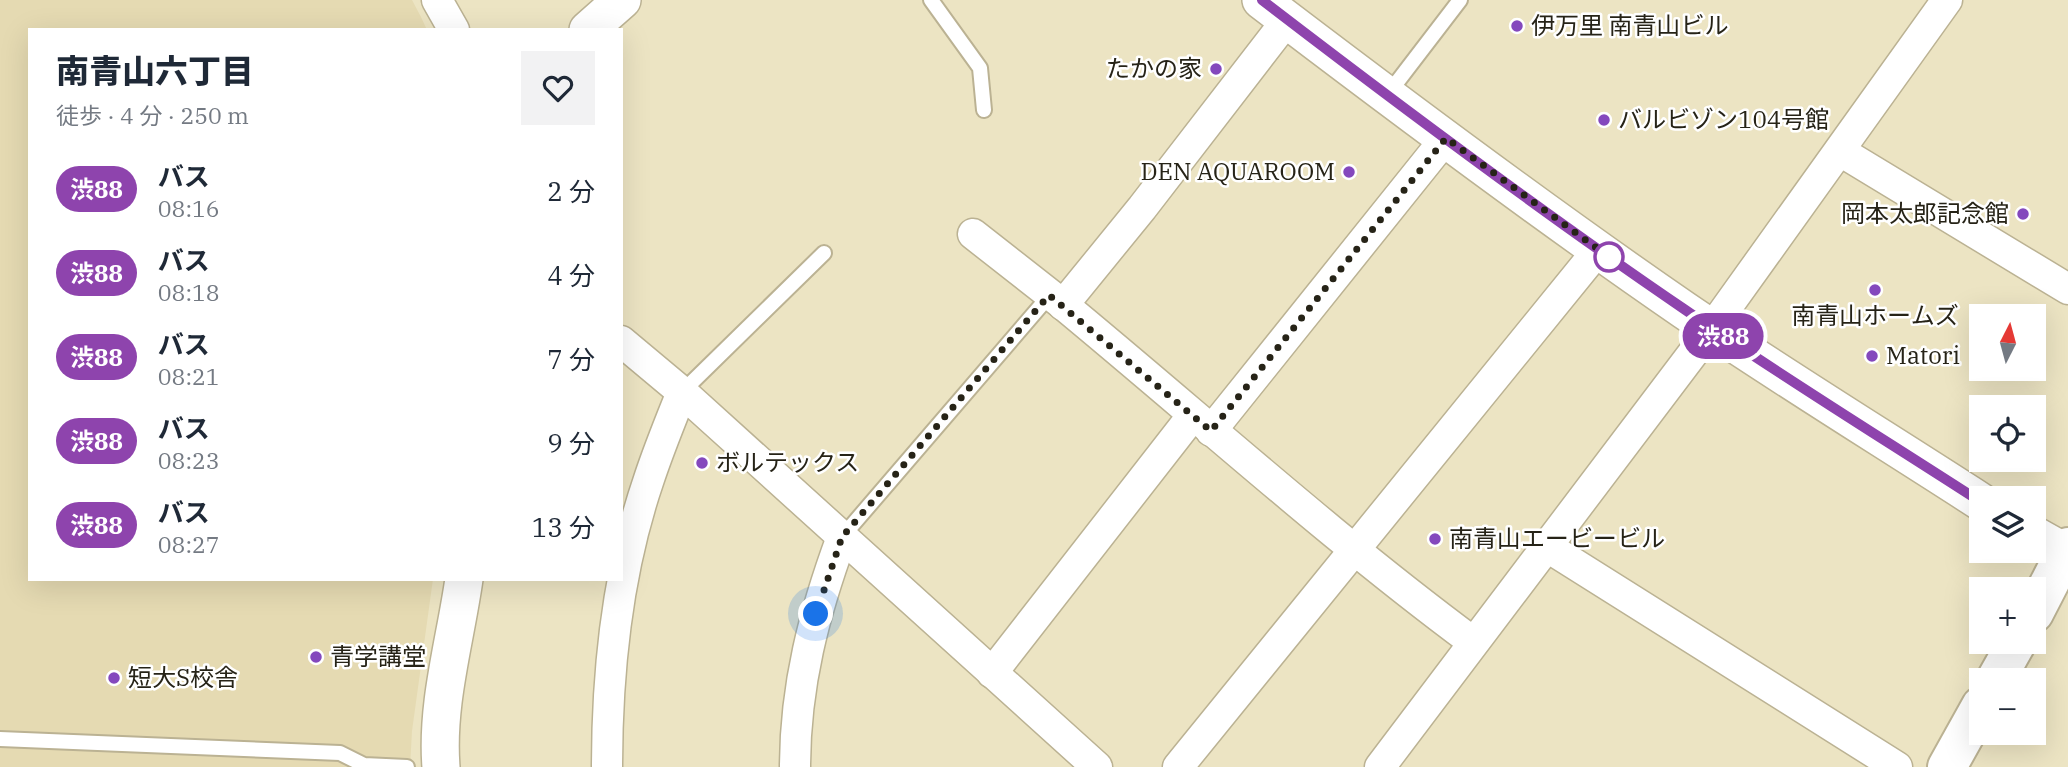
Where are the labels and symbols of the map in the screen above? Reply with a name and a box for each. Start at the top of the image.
place label: 伊万里 南青山ビル [1531,9,1729,41]
marker: 伊万里 南青山ビル [1509,18,1525,34]
place label: たかの家 [1106,52,1202,84]
marker: たかの家 [1208,61,1224,77]
place label: バルビゾン104号館 [1618,103,1829,135]
marker: バルビゾン104号館 [1596,112,1612,128]
place label: DEN AQUAROOM [1140,155,1335,187]
marker: DEN AQUAROOM [1341,164,1357,180]
place label: 岡本太郎記念館 [1841,197,2009,229]
marker: 岡本太郎記念館 [2015,206,2031,222]
unlabelled marker [1594,242,1624,272]
marker: 南青山ホームズ [1867,282,1883,298]
place label: 南青山ホームズ [1791,299,1959,331]
north arrow [1969,304,2046,382]
line badge: 渋88 [1683,313,1763,359]
place label: Matori [1886,339,1960,371]
marker: Matori [1864,348,1880,364]
place label: ボルテックス [716,446,859,478]
marker: ボルテックス [694,455,710,471]
place label: 南青山エービービル [1449,522,1665,554]
marker: 南青山エービービル [1427,531,1443,547]
your location [798,596,833,631]
place label: 青学講堂 [330,640,426,672]
marker: 青学講堂 [308,649,324,665]
place label: 短大S校舎 [128,661,238,693]
marker: 短大S校舎 [106,670,122,686]

